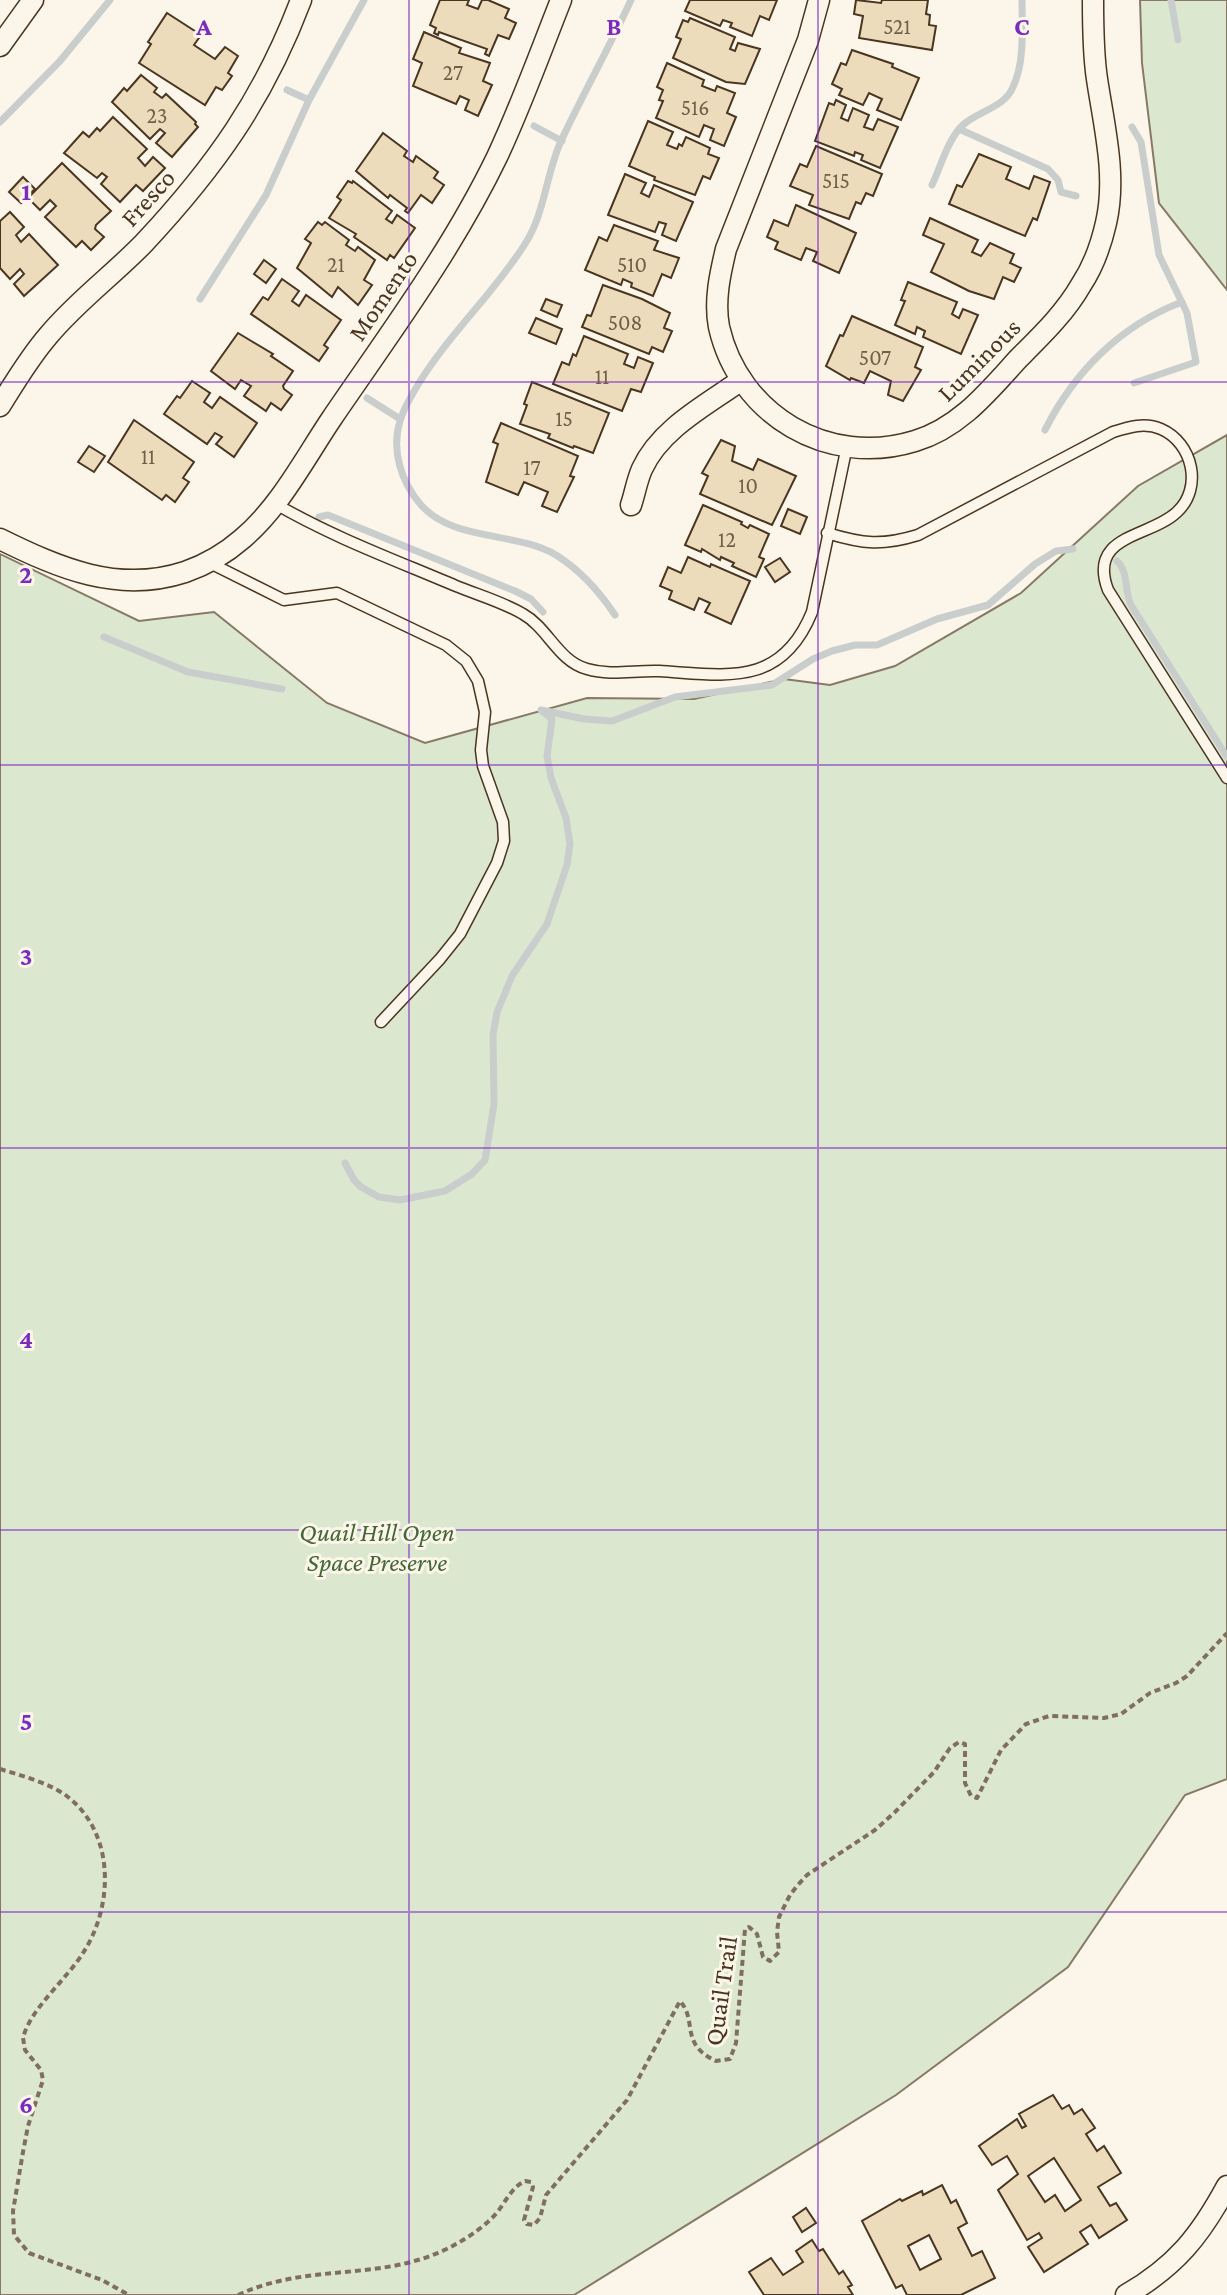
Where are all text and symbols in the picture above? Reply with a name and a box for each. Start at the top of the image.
text: A [195,12,212,41]
text: B [606,12,622,41]
text: C [1014,12,1030,41]
house number: 521 [883,14,911,39]
house number: 27 [443,60,463,85]
house number: 516 [681,95,709,120]
house number: 23 [147,103,167,128]
street label: Fresco [115,164,181,232]
house number: 515 [822,168,850,193]
text: 1 [21,177,31,206]
street label: Momento [342,246,424,346]
house number: 21 [327,252,345,277]
house number: 510 [617,252,647,277]
house number: 508 [608,310,642,335]
street label: Luminous [932,313,1026,407]
house number: 507 [859,345,891,370]
house number: 11 [595,364,609,389]
house number: 15 [555,406,573,431]
house number: 11 [141,444,155,469]
house number: 17 [523,455,541,480]
house number: 10 [738,473,758,498]
house number: 12 [718,527,736,552]
text: 2 [19,560,33,589]
text: 3 [20,942,32,971]
text: 4 [19,1325,33,1354]
park label: Quail Hill Open Space Preserve [299,1518,455,1577]
text: 5 [20,1707,32,1736]
street label: Quail Trail [699,1934,743,2048]
text: 6 [19,2090,33,2119]

